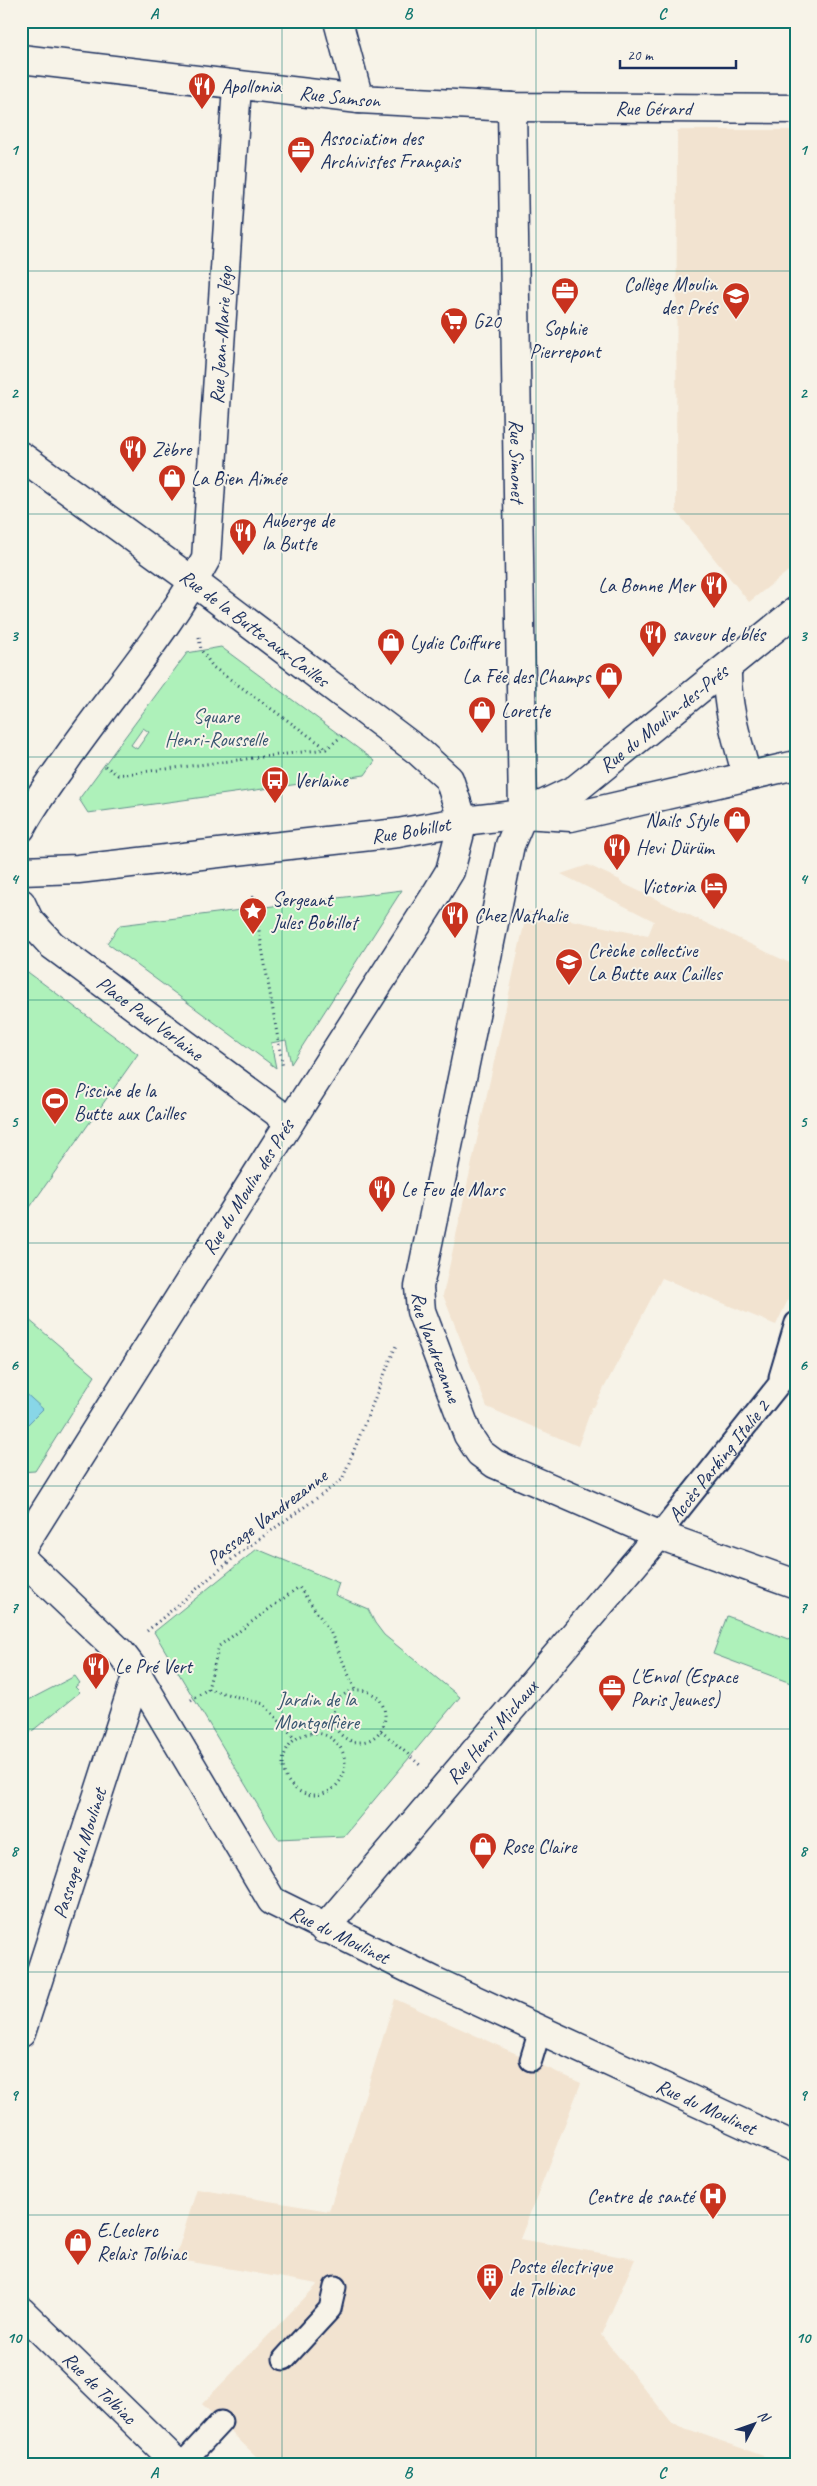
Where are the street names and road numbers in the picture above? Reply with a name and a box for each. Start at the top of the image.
street label: Rue Samson [298,80,382,113]
street label: Rue Gérard [615,95,695,121]
street label: Rue Jean-Marie Jégo [204,265,238,405]
street label: Rue Simonet [504,419,531,506]
street label: Rue de la Butte-aux-Cailles [175,563,336,693]
street label: Rue du Moulin-des-Prés [594,657,734,778]
street label: Rue Bobillot [370,811,454,848]
street label: Place Paul Verlaine [92,970,209,1067]
street label: Rue du Moulin des Prés [196,1113,301,1259]
street label: Rue Vandrezanne [407,1291,467,1407]
street label: Accès Parking Italie 2 [662,1393,776,1527]
street label: Passage Vandrezanne [202,1463,333,1570]
street label: Rue Henri Michaux [441,1673,544,1789]
street label: Passage du Moulinet [46,1783,113,1921]
street label: Rue du Moulinet [286,1900,395,1970]
street label: Rue du Moulinet [652,2073,762,2141]
street label: Rue de Tolbiac [57,2346,143,2430]

